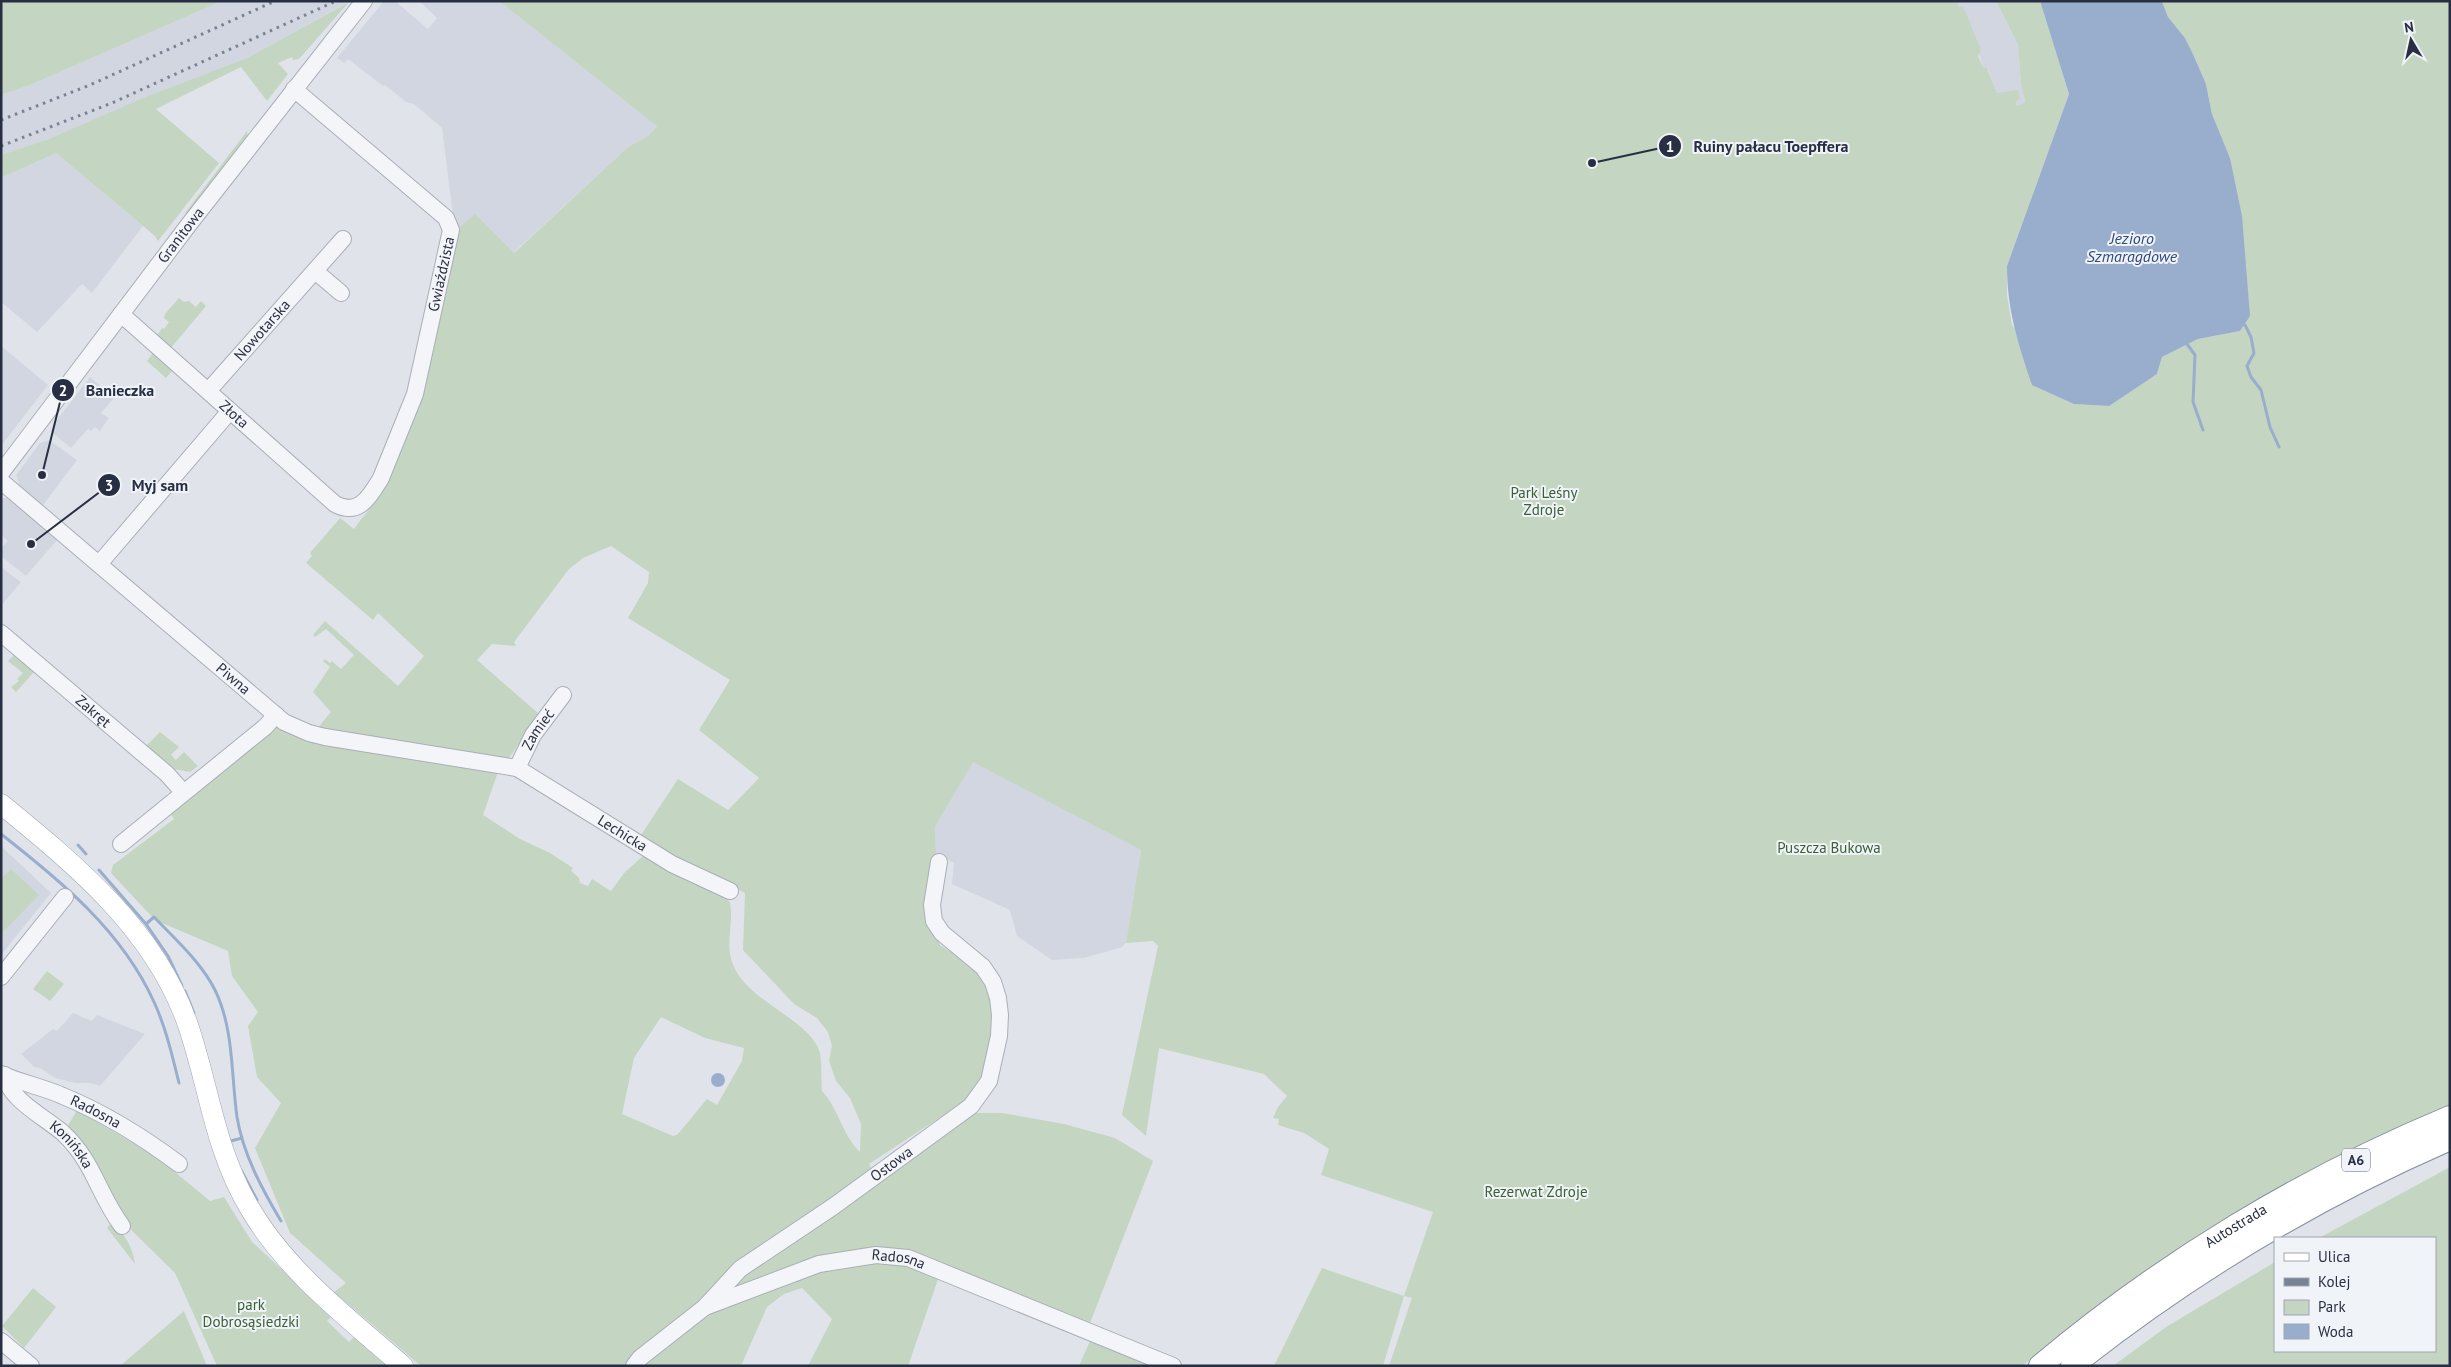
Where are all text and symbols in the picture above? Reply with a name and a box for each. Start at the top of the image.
north arrow [2386,15,2436,65]
text: N [2403,18,2415,37]
callout: Ruiny pałacu Toepffera [1658,131,1859,162]
text: Ruiny pałacu Toepffera [1693,136,1849,156]
text: 1 [1666,137,1674,156]
street label: Granitowa [153,203,208,267]
water label: Jezioro Szmaragdowe [2087,228,2178,266]
street label: Gwiaździsta [423,235,458,313]
street label: Nowotarska [230,295,294,364]
callout: Banieczka [51,375,164,406]
text: Banieczka [86,380,154,400]
text: 2 [59,381,67,400]
street label: Złota [216,396,253,432]
callout: Myj sam [97,470,198,501]
text: Myj sam [132,475,188,495]
text: 3 [105,476,113,495]
park label: Park Leśny Zdroje [1510,483,1578,519]
street label: Piwna [212,658,255,698]
street label: Zakręt [72,691,115,731]
street label: Zamieć [517,705,558,753]
street label: Lechicka [594,810,651,855]
park label: Puszcza Bukowa [1777,838,1881,857]
street label: Radosna [68,1090,125,1132]
street label: Konińska [46,1116,98,1172]
street label: Ostowa [866,1142,916,1185]
road number: A6 [2342,1148,2370,1172]
park label: Rezerwat Zdroje [1484,1182,1588,1201]
street label: Autostrada [2201,1199,2270,1252]
legend [2274,1237,2436,1352]
street label: Radosna [871,1245,928,1273]
text: Ulica [2318,1247,2350,1266]
text: Kolej [2318,1272,2350,1291]
park label: park Dobrosąsiedzki [203,1295,299,1331]
text: Park [2318,1297,2346,1316]
text: Woda [2318,1322,2353,1341]

